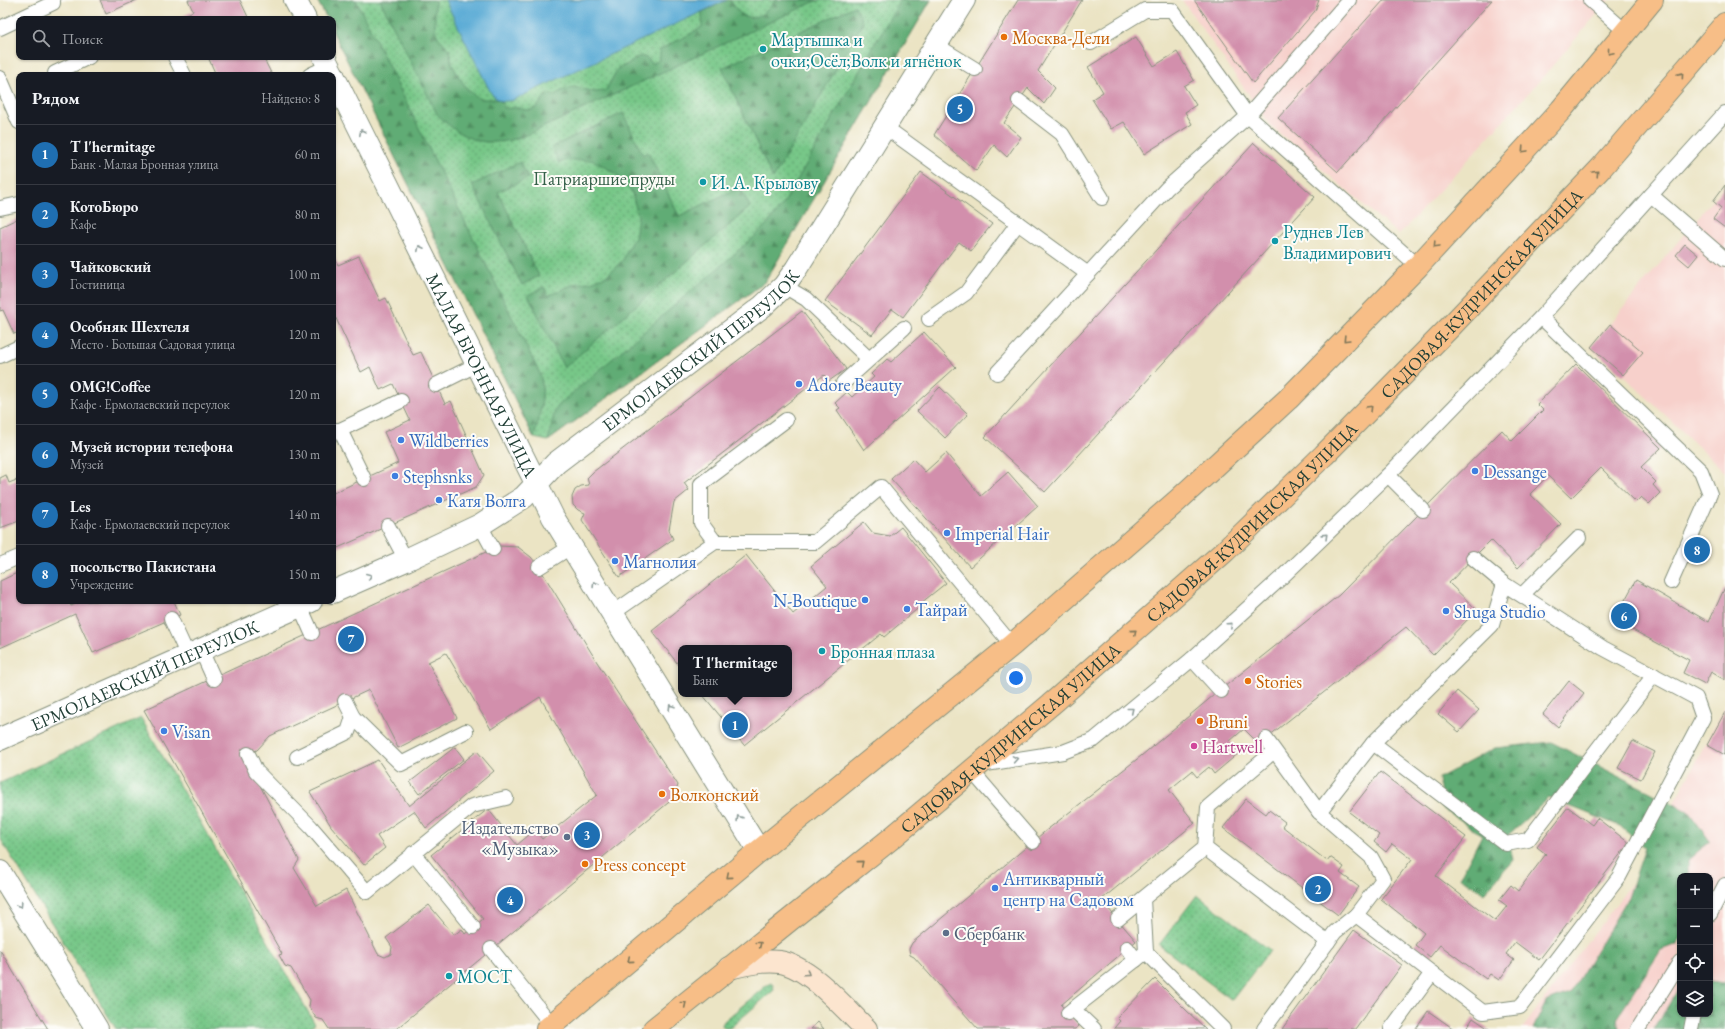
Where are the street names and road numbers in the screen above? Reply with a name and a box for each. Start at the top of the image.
street label: САДОВАЯ-КУДРИНСКАЯ УЛИЦА [1375,183,1587,403]
street label: ЕРМОЛАЕВСКИЙ ПЕРЕУЛОК [597,264,804,436]
street label: МАЛАЯ БРОННАЯ УЛИЦА [422,269,543,481]
street label: САДОВАЯ-КУДРИНСКАЯ УЛИЦА [1141,416,1362,627]
street label: ЕРМОЛАЕВСКИЙ ПЕРЕУЛОК [27,614,262,735]
street label: САДОВАЯ-КУДРИНСКАЯ УЛИЦА [895,637,1125,838]

